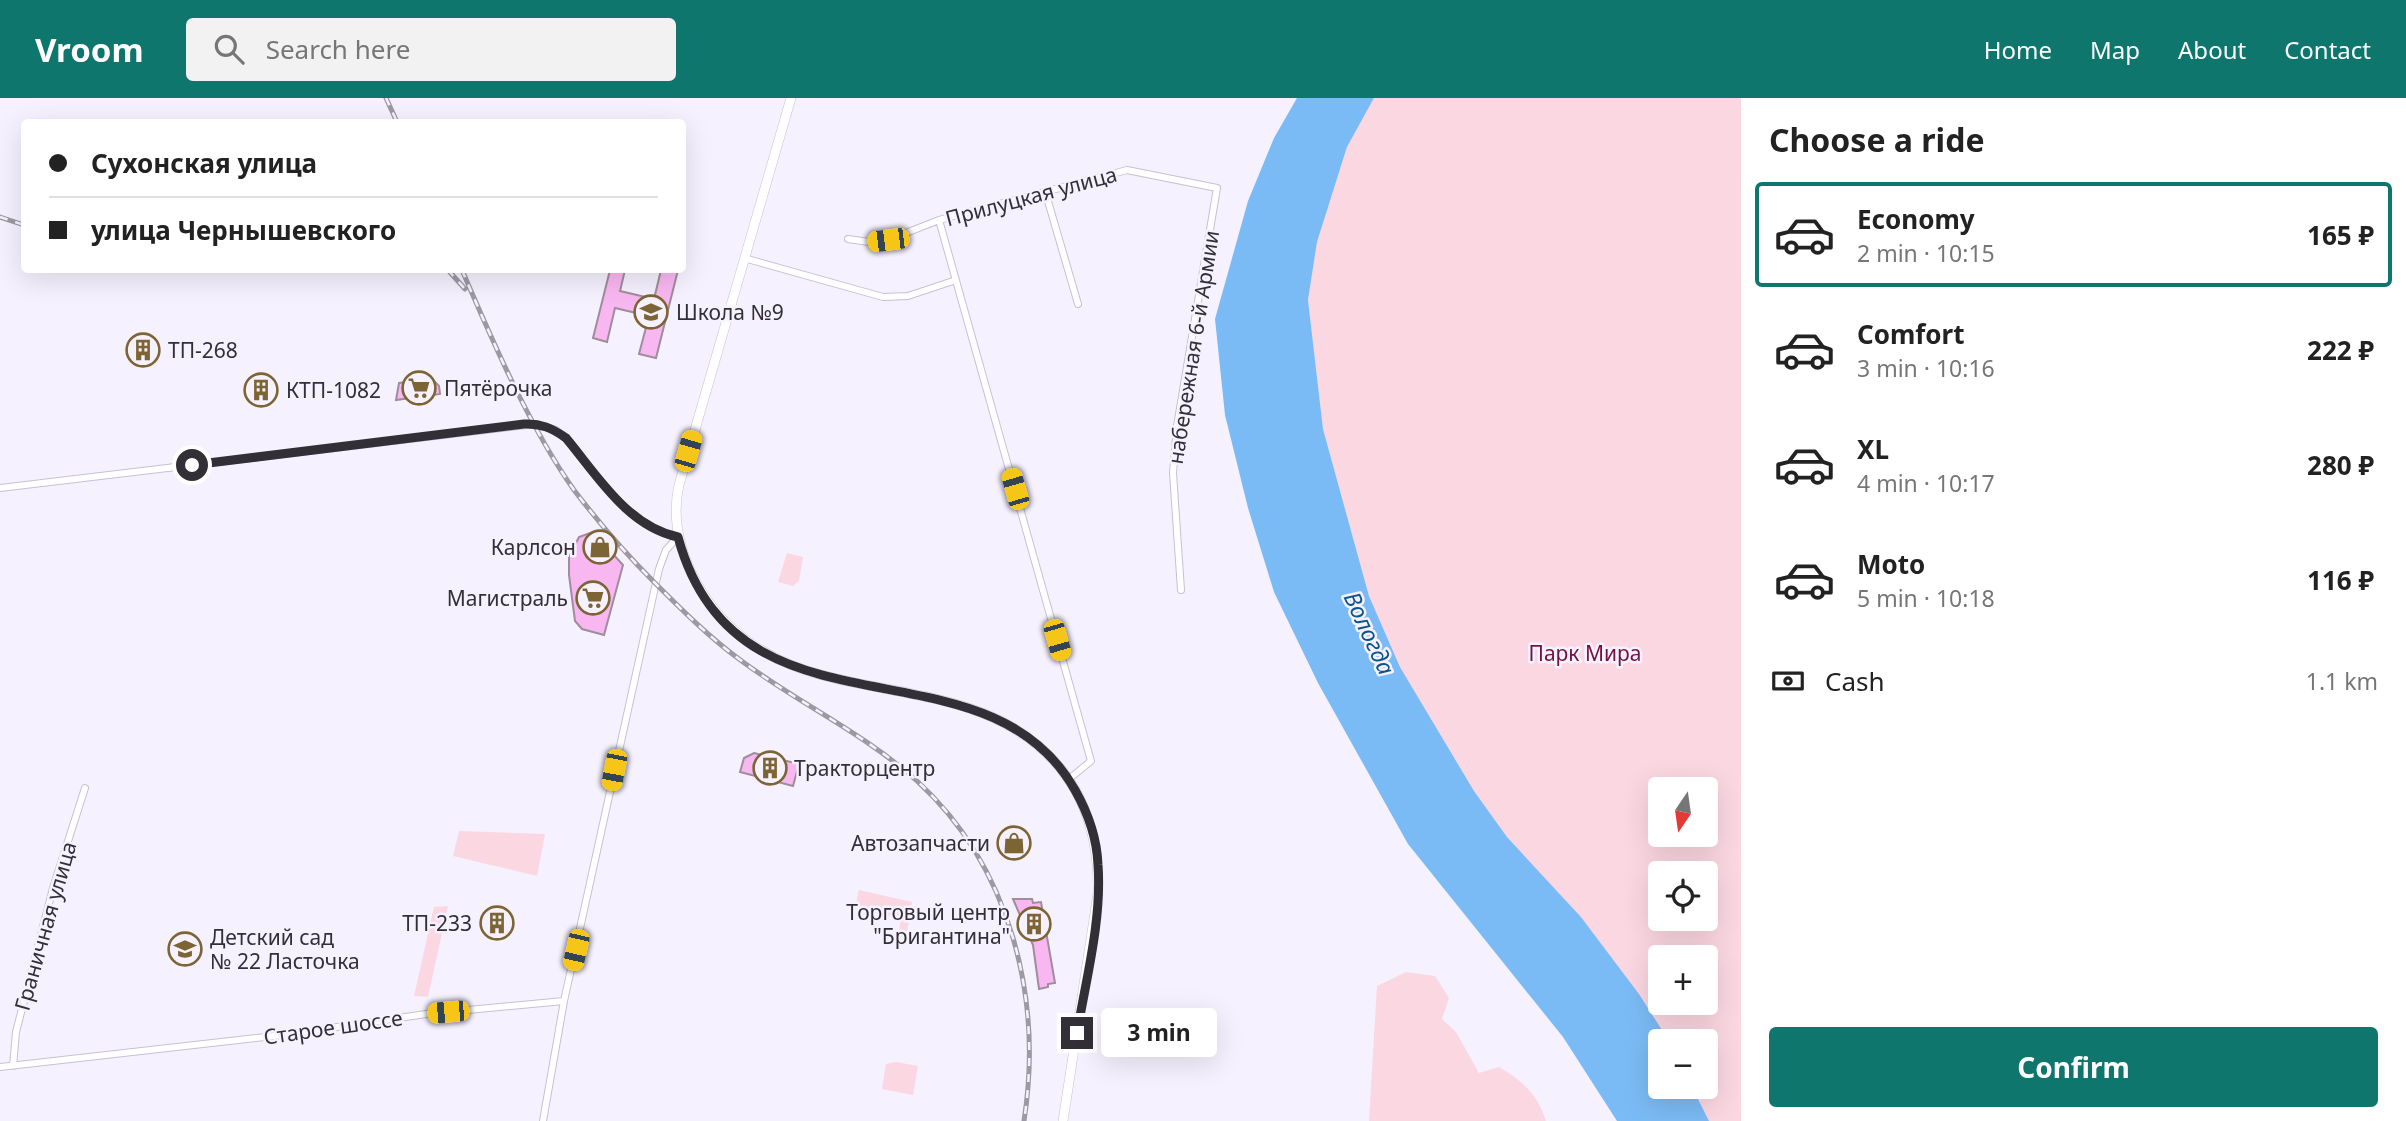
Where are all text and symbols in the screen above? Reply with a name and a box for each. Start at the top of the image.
search box [186,18,676,81]
text: Vroom [35,27,144,72]
icon: search [210,30,248,68]
text: Search here [266,31,410,67]
text: Home [1984,33,2052,66]
text: Map [2090,33,2140,66]
text: About [2178,33,2246,66]
text: Contact [2284,33,2371,66]
text: Choose a ride [1769,118,1985,161]
text: Сухонская улица [91,145,317,181]
street label: Прилуцкая улица [942,160,1120,232]
text: Economy [1857,201,1975,237]
icon: car [1773,203,1836,266]
text: улица Чернышевского [91,212,396,248]
text: 165 ₽ [2307,217,2374,253]
car [866,227,911,253]
street label: набережная 6-й Армии [1161,228,1225,466]
text: 2 min · 10:15 [1857,237,1995,269]
school or university icon: Школа №9 [632,293,670,331]
place label: Школа №9 [676,298,784,326]
text: Comfort [1857,316,1965,352]
icon: car [1773,318,1836,381]
building icon: ТП-268 [124,331,162,369]
text: 222 ₽ [2307,332,2374,368]
place label: ТП-268 [168,336,238,364]
text: 3 min · 10:16 [1857,352,1995,384]
supermarket icon: Пятёрочка [400,369,438,407]
building icon: КТП-1082 [242,371,280,409]
place label: Пятёрочка [444,374,552,402]
place label: КТП-1082 [286,376,381,404]
car [673,428,704,474]
text: XL [1857,431,1889,467]
icon: car [1773,433,1836,496]
text: 280 ₽ [2307,447,2374,483]
route start [176,449,208,481]
car [1000,466,1031,512]
text: 4 min · 10:17 [1857,467,1995,499]
shop icon: Карлсон [581,528,619,566]
place label: Карлсон [491,533,576,561]
text: Moto [1857,546,1925,582]
icon: car [1773,548,1836,611]
text: 116 ₽ [2307,562,2374,598]
supermarket icon: Магистраль [574,579,612,617]
text: 5 min · 10:18 [1857,582,1995,614]
place label: Магистраль [447,584,568,612]
water label: Вологда [1337,586,1403,680]
car [1042,617,1073,663]
park label: Парк Мира [1529,639,1641,667]
icon: cash [1769,662,1807,700]
text: Cash [1825,663,1885,699]
text: 1.1 km [2306,665,2378,697]
car [600,747,629,793]
building icon: Тракторцентр [751,749,789,787]
place label: Тракторцентр [794,754,935,782]
north arrow [1648,777,1718,847]
map controls [1648,777,1718,1099]
shop icon: Автозапчасти [995,824,1033,862]
place label: Автозапчасти [851,829,990,857]
street label: Граничная улица [7,838,83,1014]
button: locate [1648,861,1718,931]
place label: Торговый центр "Бригантина" [846,898,1010,950]
building icon: ТП-233 [478,904,516,942]
building icon: Торговый центр "Бригантина" [1015,905,1053,943]
place label: ТП-233 [402,909,472,937]
place label: Детский сад № 22 Ласточка [210,923,360,975]
car [562,927,591,973]
school or university icon: Детский сад № 22 Ласточка [166,930,204,968]
button: + [1648,945,1718,1015]
car [427,1000,470,1024]
street label: Старое шоссе [262,1003,404,1051]
callout: 3 min [1102,1009,1217,1058]
text: 3 min [1127,1016,1191,1048]
route end [1061,1017,1093,1049]
button: Confirm [1769,1027,2378,1107]
button: − [1648,1029,1718,1099]

